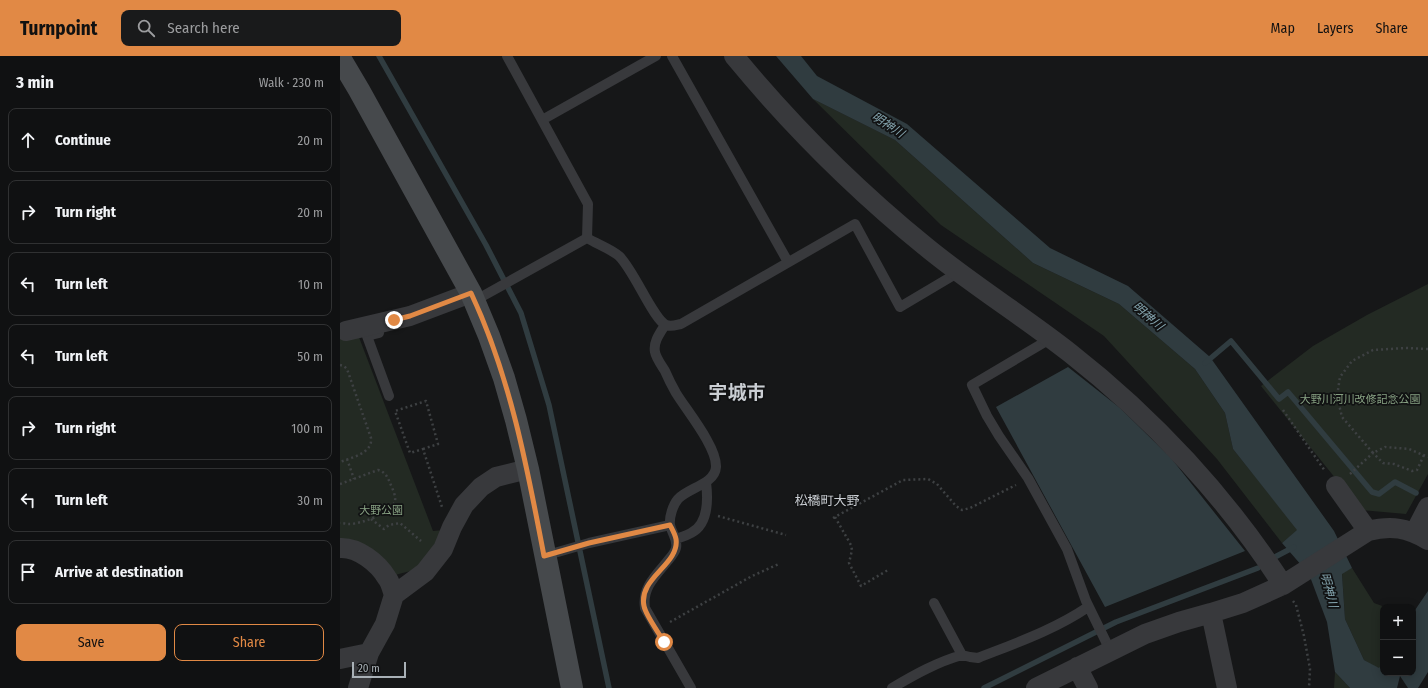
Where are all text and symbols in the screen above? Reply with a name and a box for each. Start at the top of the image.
search box [121,10,401,46]
text: Turnpoint [20,17,97,40]
icon: search [135,17,157,39]
text: Search here [167,19,240,37]
text: Map [1271,20,1295,37]
text: Layers [1317,20,1353,37]
text: Share [1375,20,1408,37]
text: 3 min [16,72,54,93]
text: Walk · 230 m [259,75,324,90]
water label: 明神川 [869,109,909,142]
icon: ahead [17,129,39,151]
text: Continue [55,131,111,149]
text: 20 m [297,133,323,148]
icon: right [17,201,39,223]
text: Turn right [55,203,116,221]
text: 20 m [297,205,323,220]
icon: left [17,273,39,295]
text: Turn left [55,275,108,293]
text: 10 m [298,277,323,292]
water label: 明神川 [1130,299,1168,334]
route end [385,311,403,329]
icon: left [17,345,39,367]
text: Turn left [55,347,108,365]
text: 50 m [297,349,323,364]
district label: 宇城市 [708,381,766,404]
park label: 大野川河川改修記念公園 [1300,393,1421,406]
icon: right [17,417,39,439]
text: Turn right [55,419,116,437]
text: 100 m [291,421,323,436]
icon: left [17,489,39,511]
text: Turn left [55,491,108,509]
text: 30 m [297,493,323,508]
district label: 松橋町大野 [794,493,860,508]
park label: 大野公園 [359,504,403,517]
icon: arrive [17,561,39,583]
text: Arrive at destination [55,563,183,581]
water label: 明神川 [1318,571,1341,611]
map controls [1380,604,1416,676]
button: + [1380,604,1416,640]
button: Save [16,624,166,661]
button: Share [174,624,324,661]
route start [655,633,673,651]
button: − [1380,640,1416,676]
scale bar [352,660,406,679]
text: 20 m [358,662,380,675]

